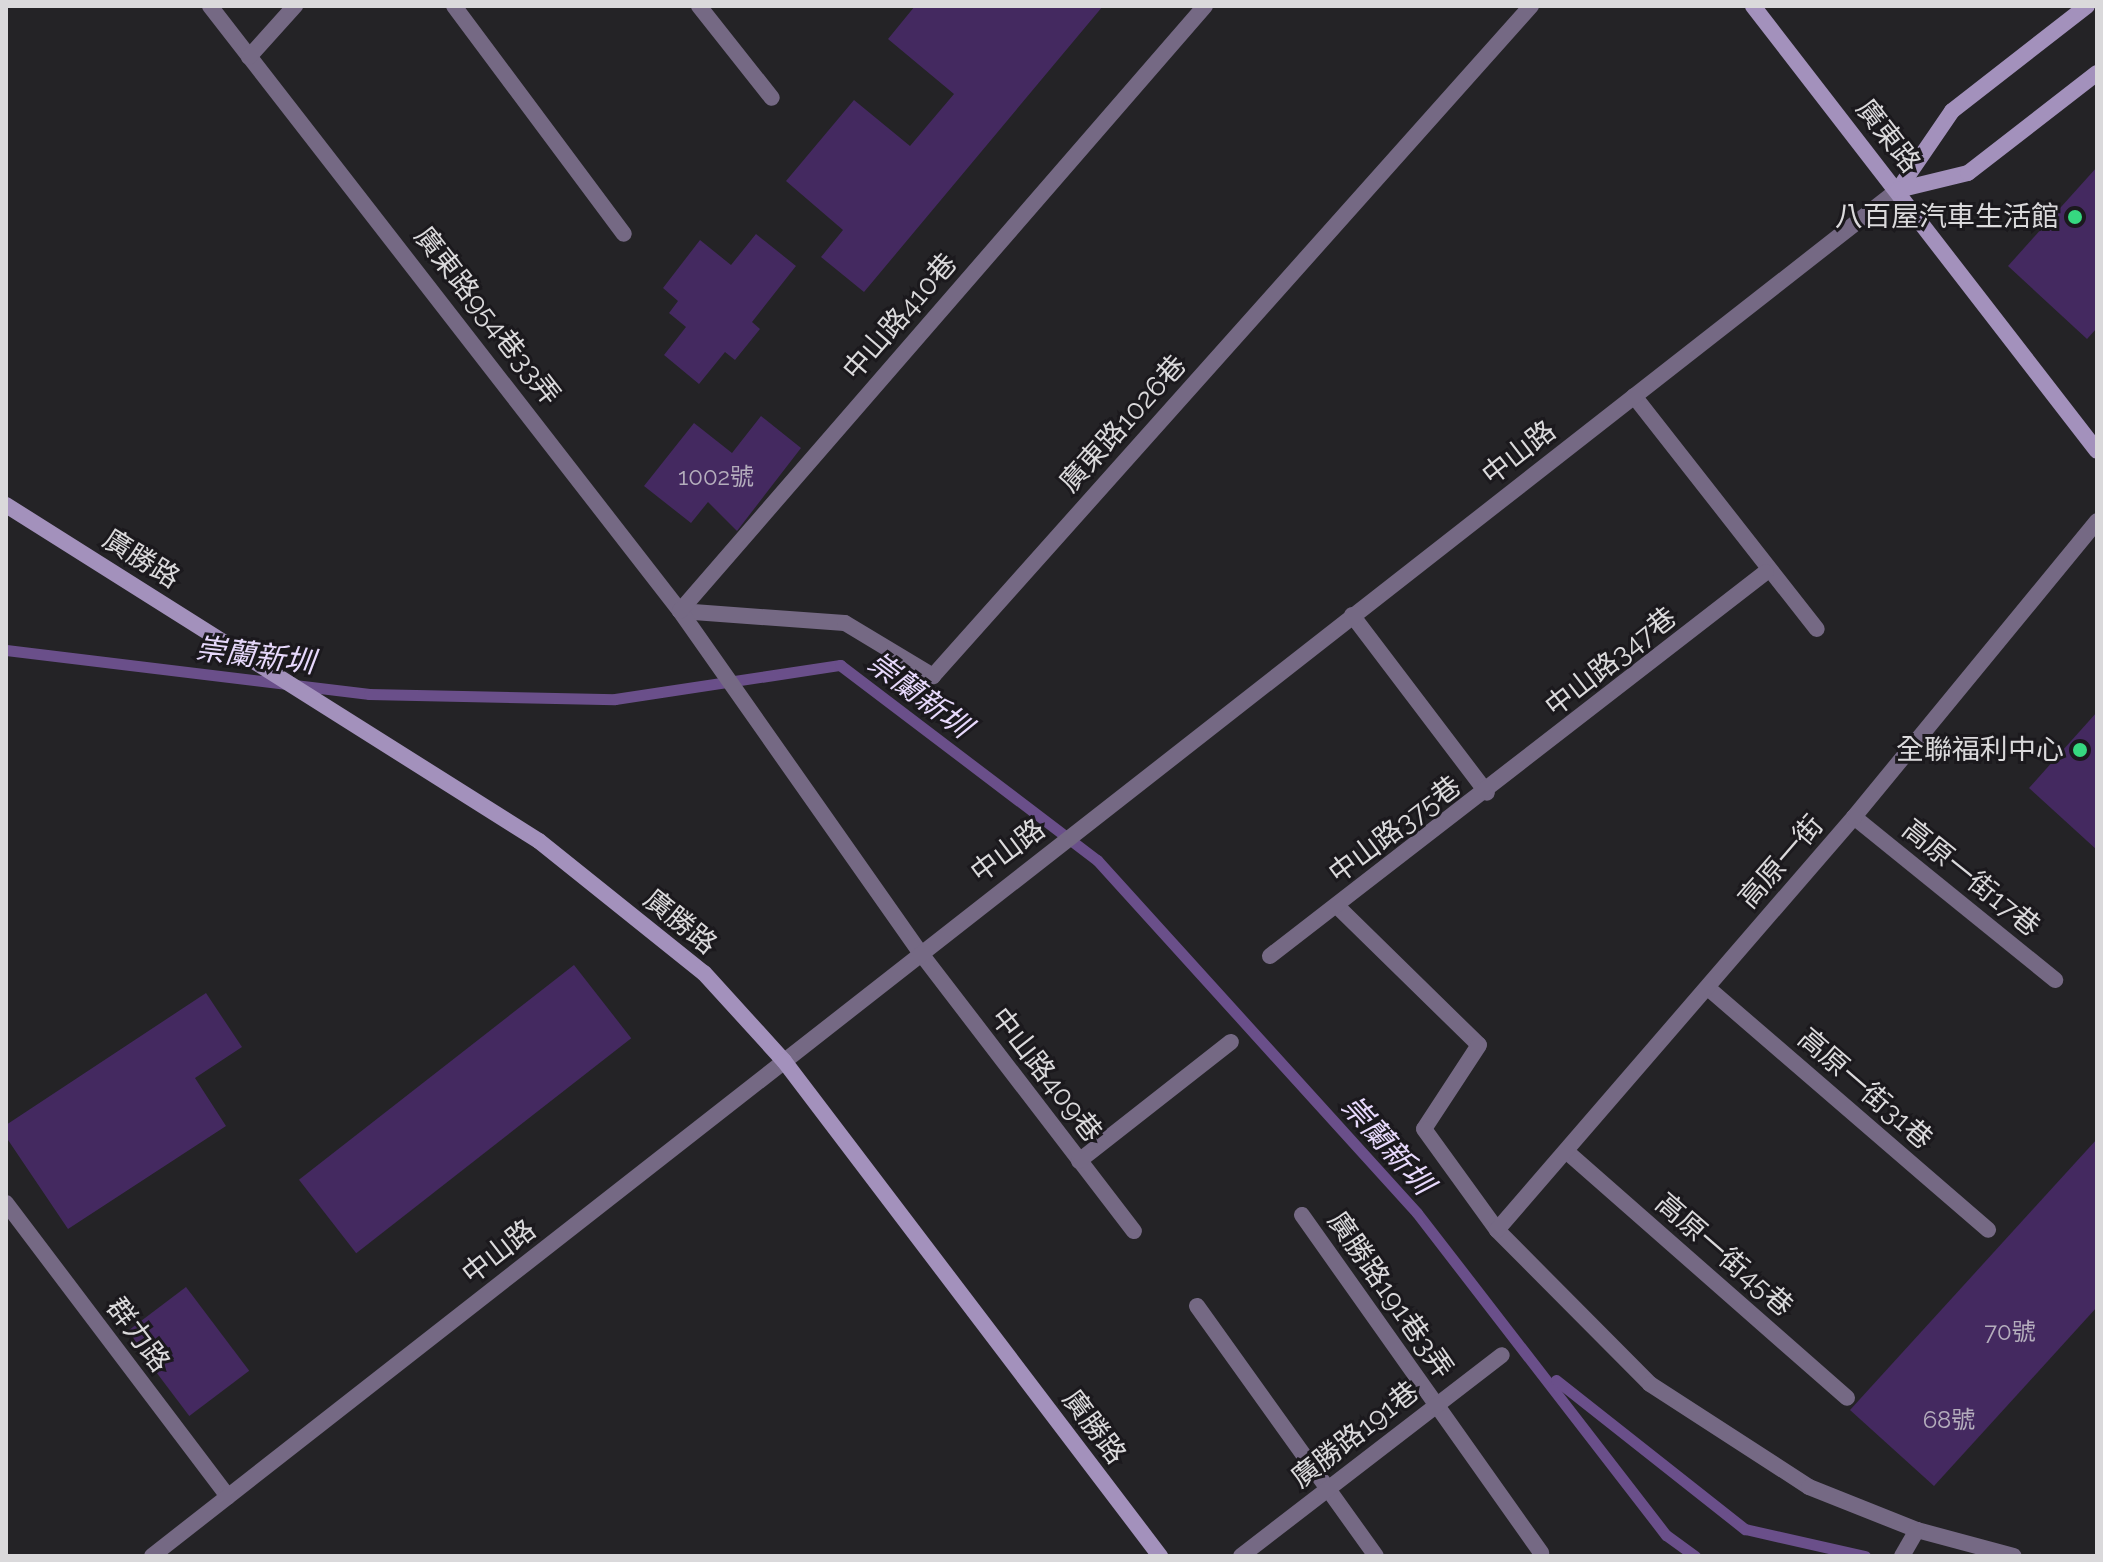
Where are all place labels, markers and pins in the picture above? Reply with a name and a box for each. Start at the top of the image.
place label: 八百屋汽車生活館 [1835,200,2059,234]
marker: 八百屋汽車生活館 [2066,208,2084,226]
place label: 全聯福利中心 [1896,733,2064,767]
marker: 全聯福利中心 [2071,741,2089,759]

